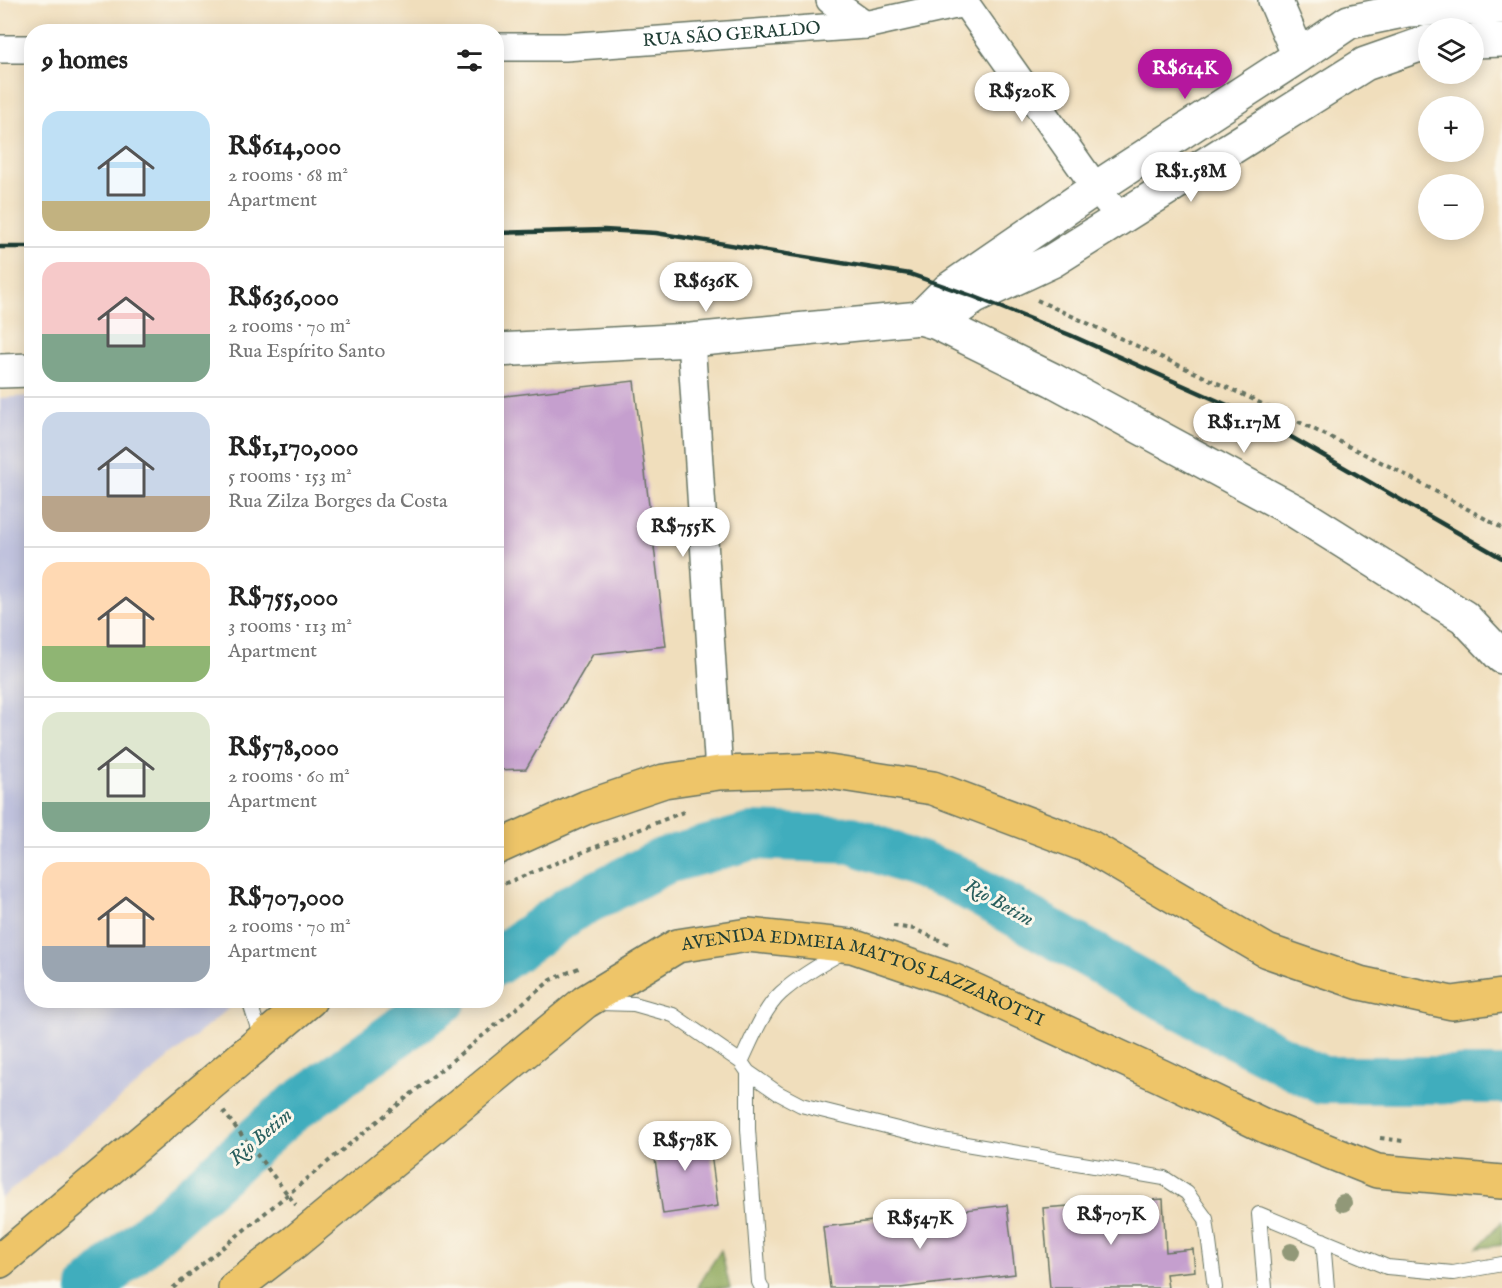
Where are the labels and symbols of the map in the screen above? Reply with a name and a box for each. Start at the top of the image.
street label: RUA SÃO GERALDO [642,17,821,53]
pin: R$614K [1136,49,1234,100]
pin: R$520K [973,72,1071,123]
pin: R$1.58M [1136,152,1246,203]
pin: R$636K [657,262,755,313]
pin: R$1.17M [1189,403,1299,454]
pin: R$755K [634,507,732,558]
water label: Rio Betim [960,874,1038,932]
street label: AVENIDA EDMEIA MATTOS LAZZAROTTI [679,923,1048,1032]
water label: Rio Betim [224,1103,298,1171]
pin: R$578K [636,1121,734,1172]
pin: R$707K [1062,1195,1160,1246]
pin: R$547K [871,1199,969,1250]

